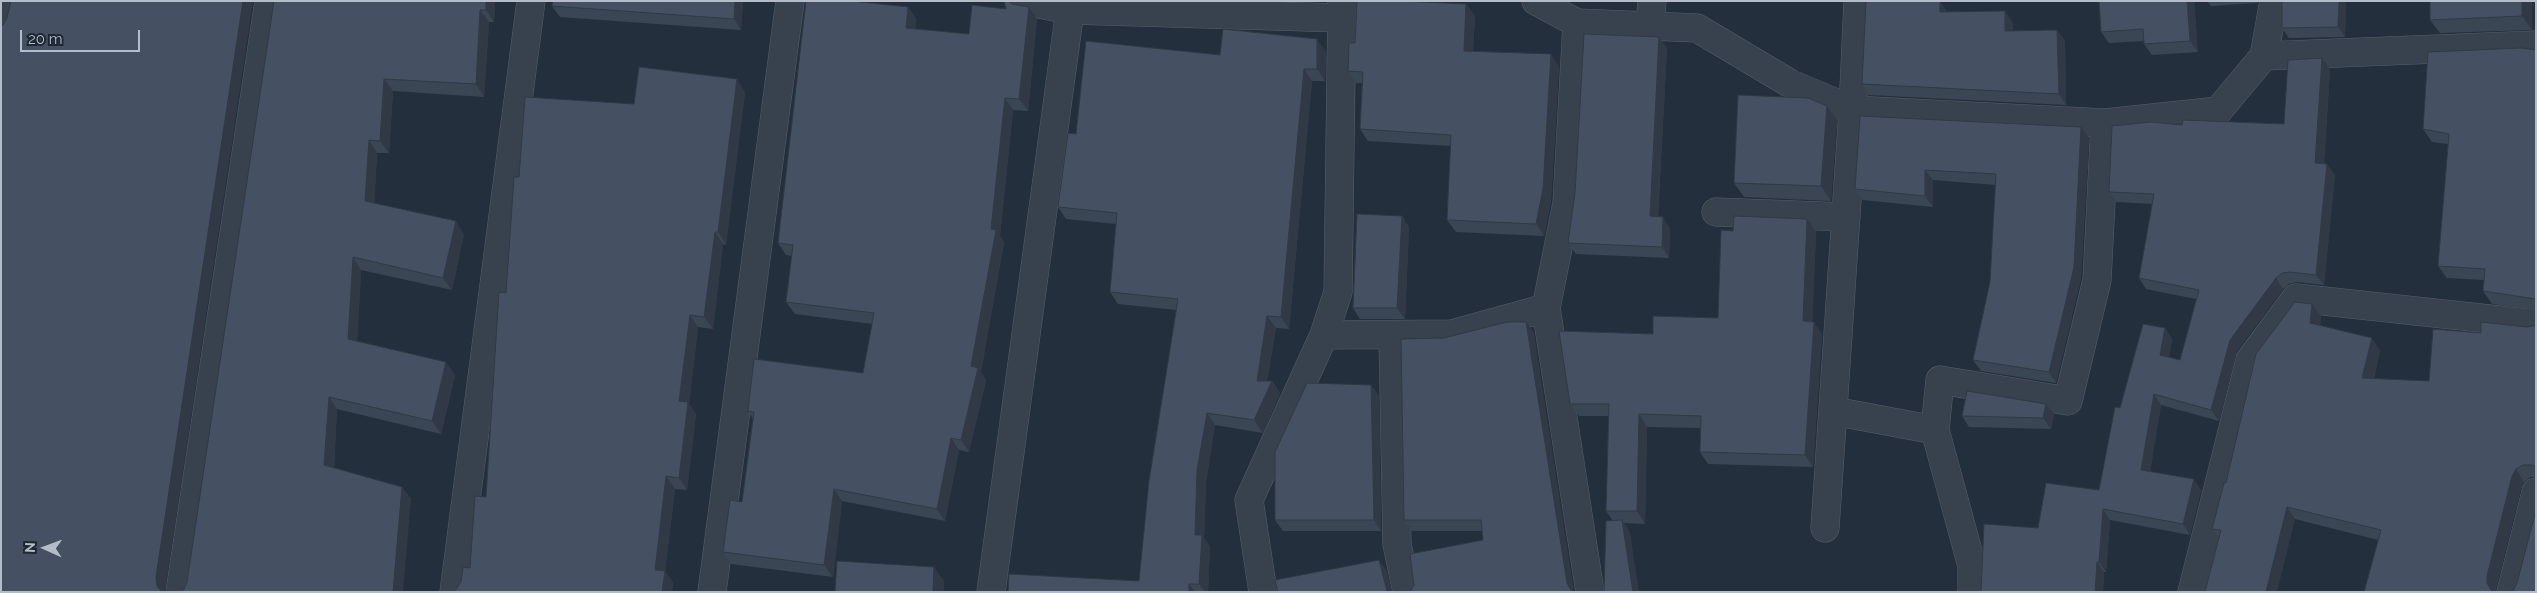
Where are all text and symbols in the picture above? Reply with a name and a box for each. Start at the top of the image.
scale bar [22,20,142,52]
text: 20 m [28,30,63,48]
north arrow [20,523,70,573]
text: N [22,542,38,553]

